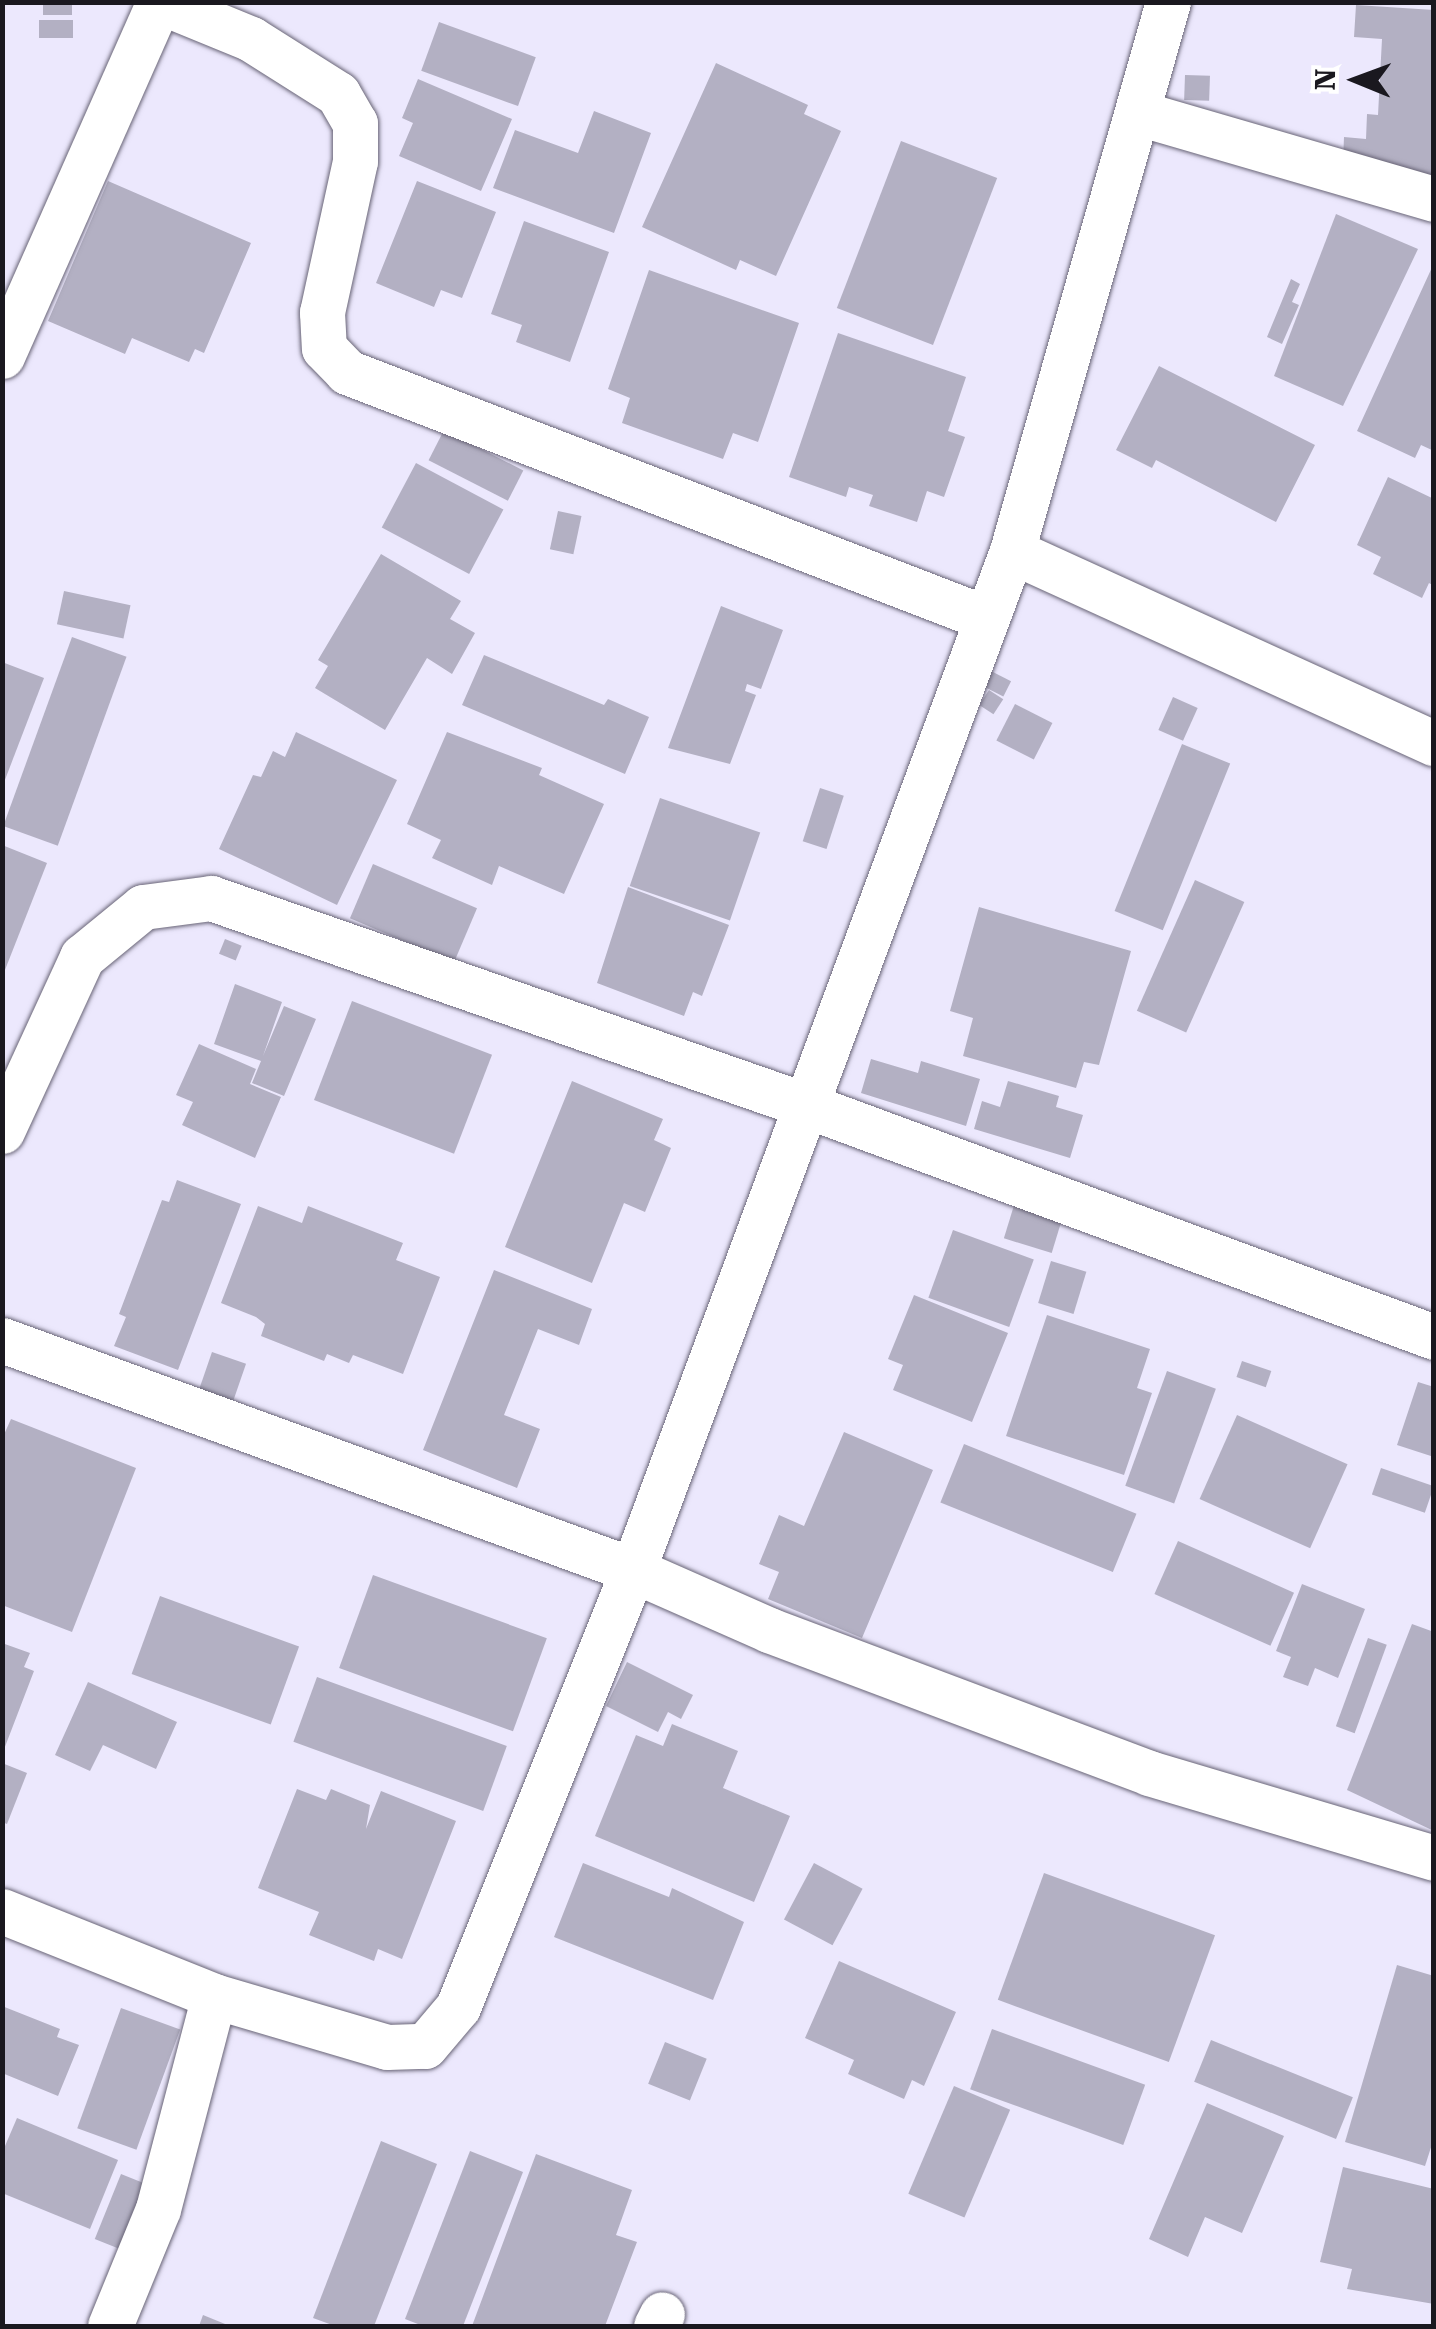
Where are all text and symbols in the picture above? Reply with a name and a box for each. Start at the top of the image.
north arrow [1306,30,1406,130]
text: N [1309,68,1342,91]

